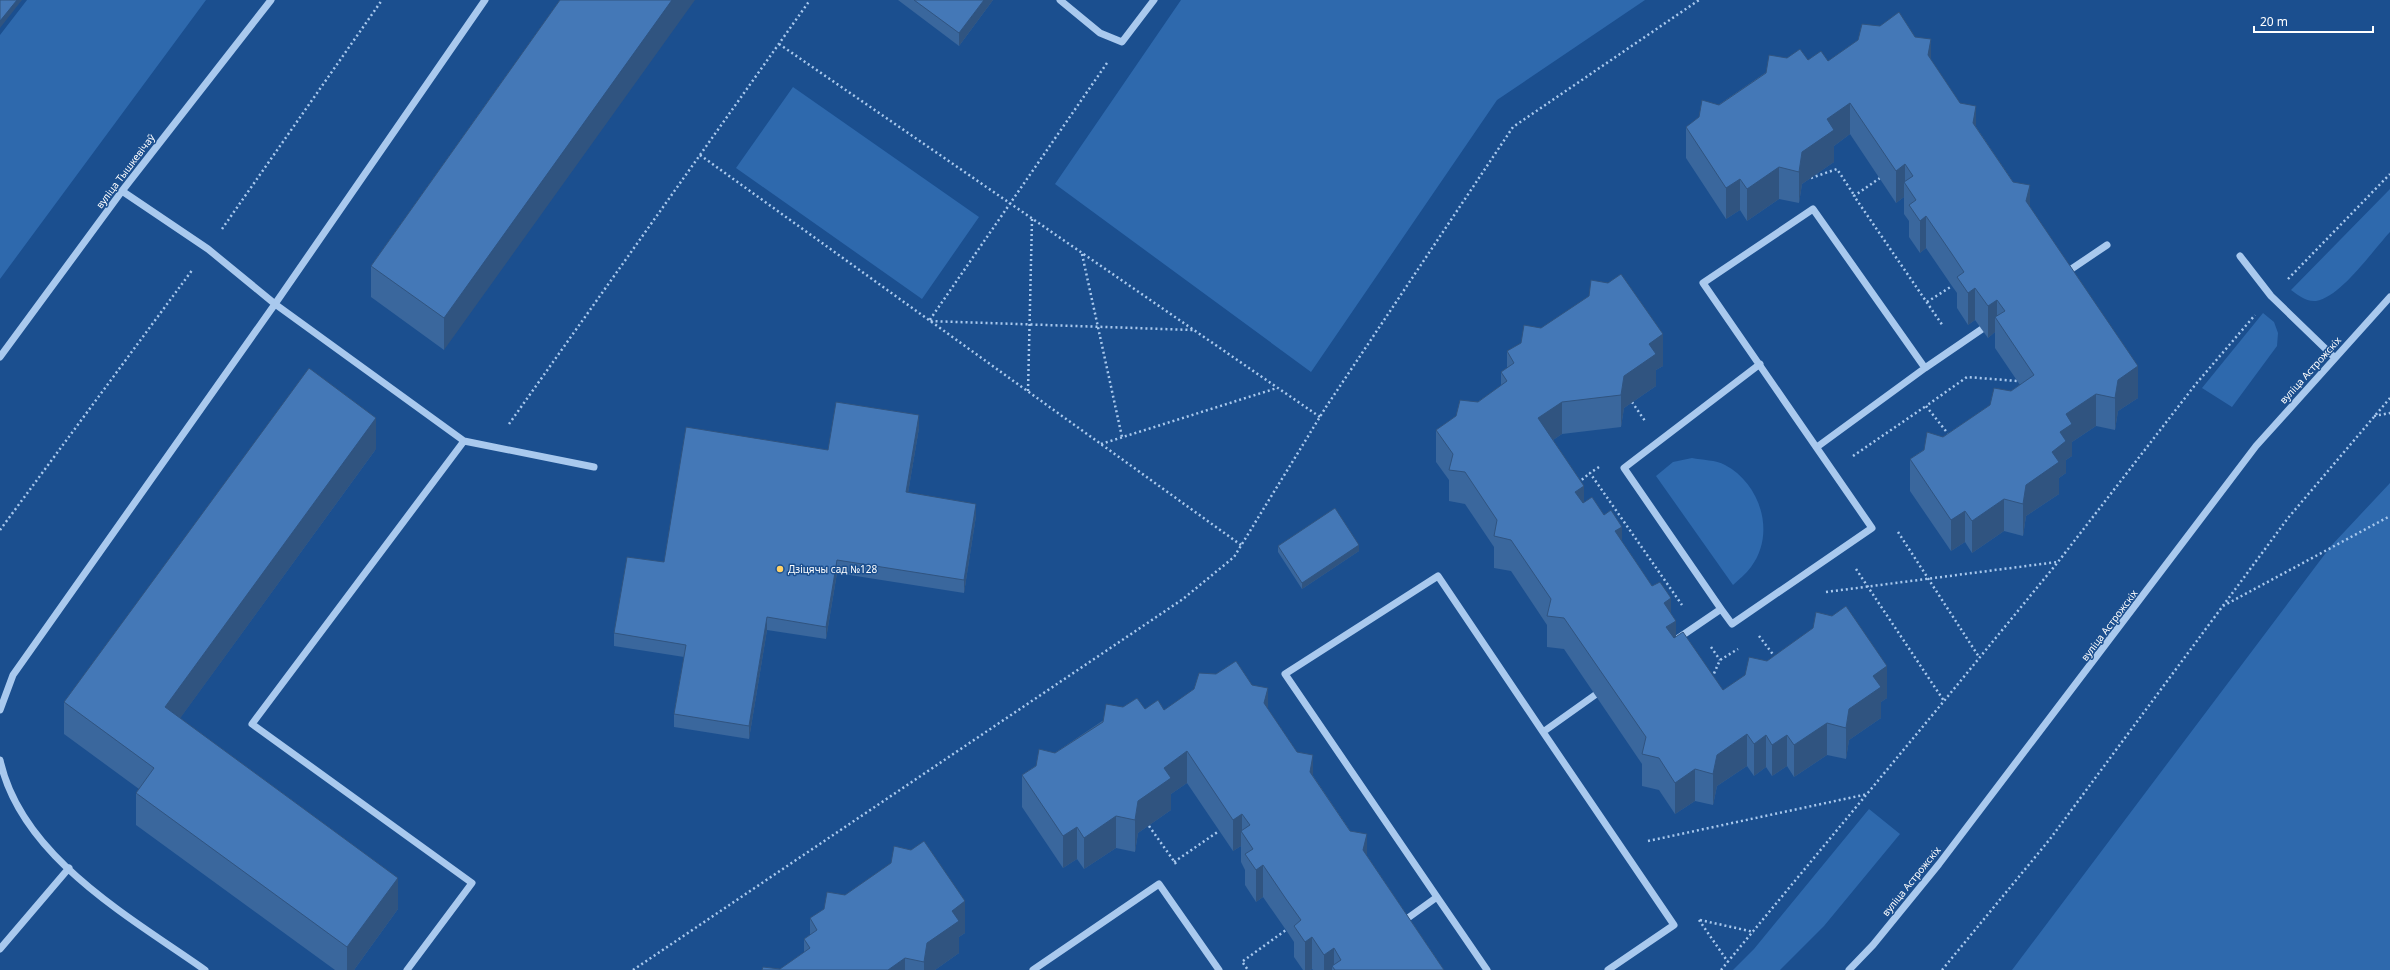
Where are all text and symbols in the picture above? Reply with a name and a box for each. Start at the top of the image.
scale bar [2254,8,2373,34]
text: 20 m [2260,13,2288,30]
street label: вуліца Тышкевічаў [92,130,158,211]
street label: вуліца Астрожскіх [2276,333,2345,407]
place label: Дзіцячы сад №128 [788,562,878,576]
marker: Дзіцячы сад №128 [775,564,785,574]
street label: вуліца Астрожскіх [2078,586,2141,664]
street label: вуліца Астрожскіх [1879,843,1944,919]

